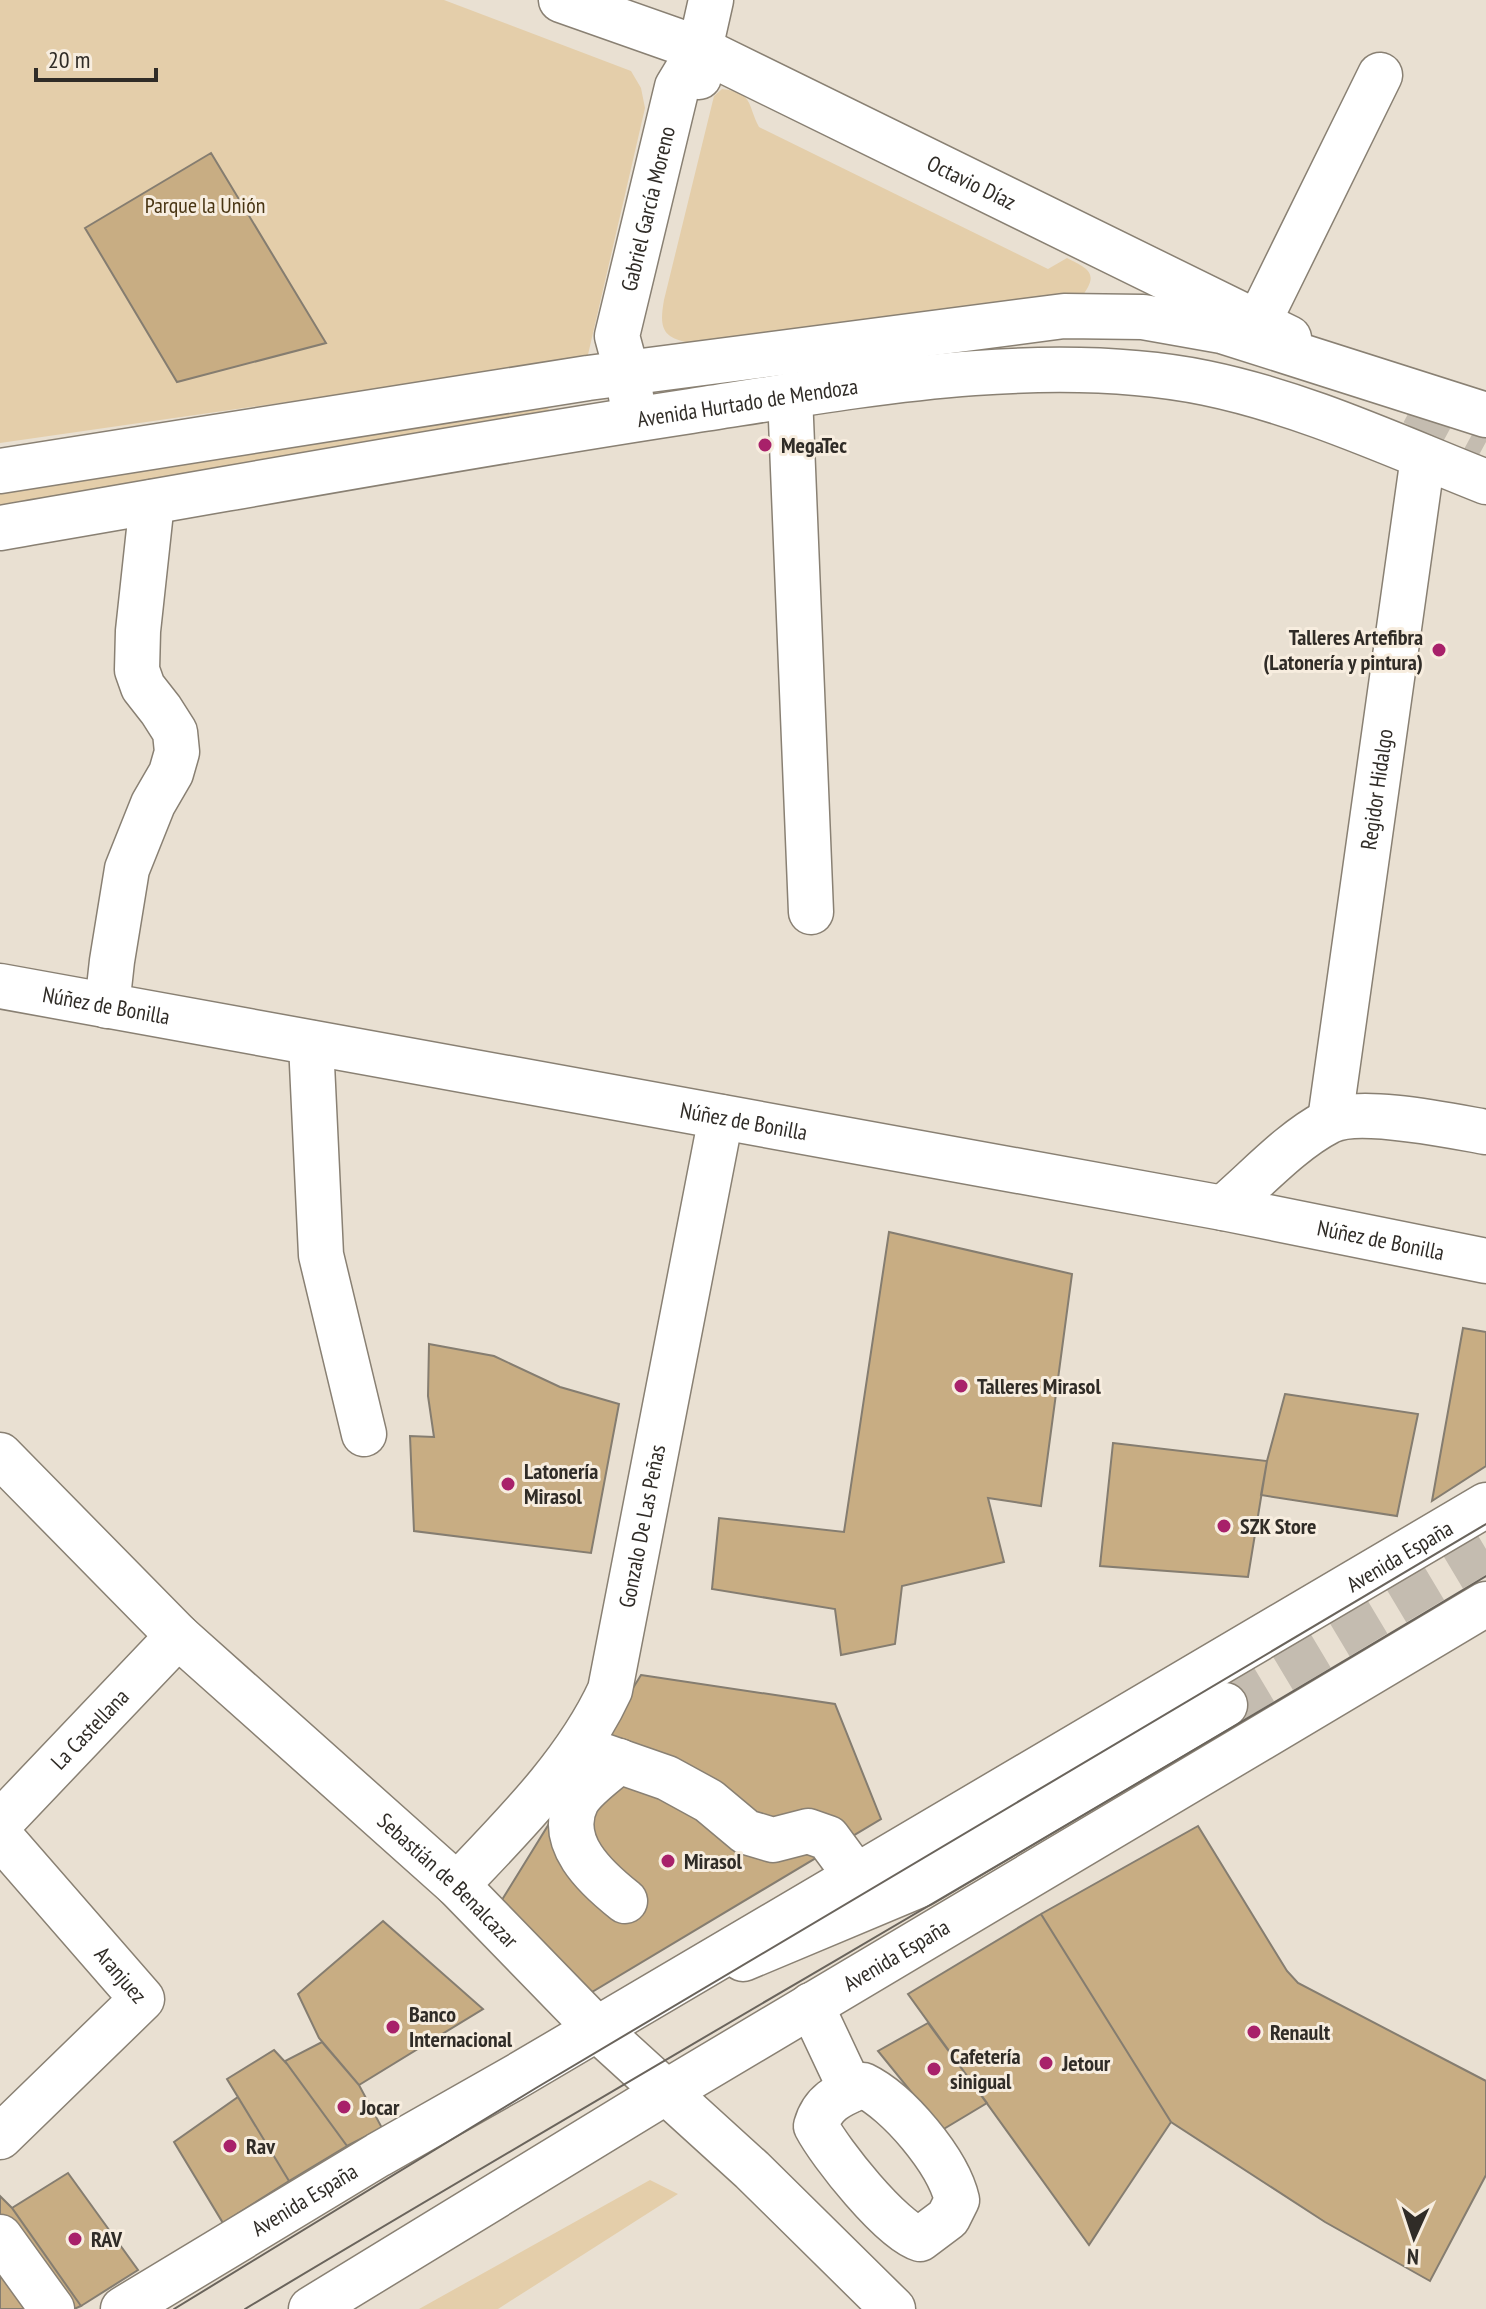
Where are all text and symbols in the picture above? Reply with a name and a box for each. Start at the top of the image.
scale bar [36,32,156,82]
text: 20 m [48,44,90,75]
street label: Gabriel García Moreno [614,123,681,294]
street label: Octavio Díaz [923,149,1021,216]
park label: Parque la Unión [145,191,265,219]
street label: Avenida Hurtado de Mendoza [635,372,860,433]
place label: MegaTec [781,431,847,459]
marker: MegaTec [756,436,774,454]
place label: Talleres Artefibra (Latonería y pintura) [1263,623,1423,676]
marker: Talleres Artefibra (Latonería y pintura) [1430,641,1448,659]
street label: Regidor Hidalgo [1354,727,1399,851]
street label: Núñez de Bonilla [40,980,172,1031]
street label: Núñez de Bonilla [678,1096,810,1146]
street label: Núñez de Bonilla [1315,1213,1447,1266]
place label: Talleres Mirasol [977,1372,1101,1400]
marker: Talleres Mirasol [952,1377,970,1395]
street label: Gonzalo De Las Peñas [612,1442,671,1610]
place label: Latonería Mirasol [524,1457,598,1510]
marker: Latonería Mirasol [499,1475,517,1493]
place label: SZK Store [1240,1512,1317,1540]
street label: Avenida España [1341,1514,1458,1598]
marker: SZK Store [1215,1517,1233,1535]
street label: La Castellana [45,1683,135,1775]
street label: Sebastián de Benalcazar [372,1807,524,1954]
place label: Mirasol [684,1847,743,1875]
marker: Mirasol [659,1852,677,1870]
street label: Avenida España [838,1913,954,1997]
street label: Aranjuez [89,1941,153,2009]
place label: Banco Internacional [409,2000,513,2053]
marker: Banco Internacional [384,2018,402,2036]
place label: Renault [1270,2018,1331,2046]
marker: Renault [1245,2023,1263,2041]
place label: Cafetería sinigual [950,2042,1021,2095]
place label: Jetour [1061,2049,1111,2077]
marker: Jetour [1037,2054,1055,2072]
marker: Cafetería sinigual [925,2060,943,2078]
place label: Jocar [359,2093,400,2121]
marker: Jocar [335,2098,353,2116]
place label: Rav [246,2132,276,2160]
marker: Rav [221,2137,239,2155]
street label: Avenida España [246,2157,362,2242]
north arrow [1374,2197,1454,2277]
place label: RAV [91,2225,123,2253]
marker: RAV [66,2230,84,2248]
text: N [1406,2243,1420,2271]

